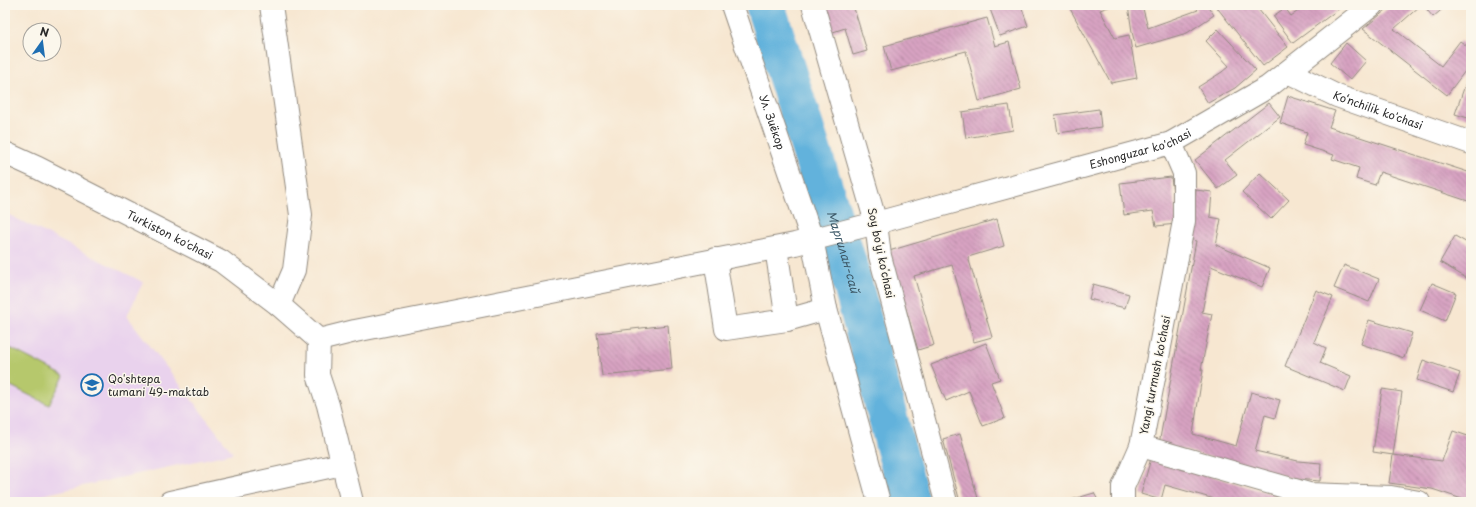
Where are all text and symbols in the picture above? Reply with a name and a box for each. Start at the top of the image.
north arrow [22,22,62,62]
text: N [38,23,51,41]
street label: Ko‘nchilik ko'chasi [1330,86,1425,134]
street label: Ул. Зиёкор [755,92,790,152]
street label: Eshonguzar ko'chasi [1087,124,1194,173]
street label: Turkiston ko'chasi [124,205,216,264]
street label: Soy boʻyi koʻchasi [864,206,899,300]
water label: Маргилан-сай [823,208,865,297]
street label: Yangi turmush ko'chasi [1135,314,1174,436]
place label: Qo'shtepa tumani 49-maktab [108,370,209,400]
school or university icon: Qo'shtepa tumani 49-maktab [79,372,105,398]

